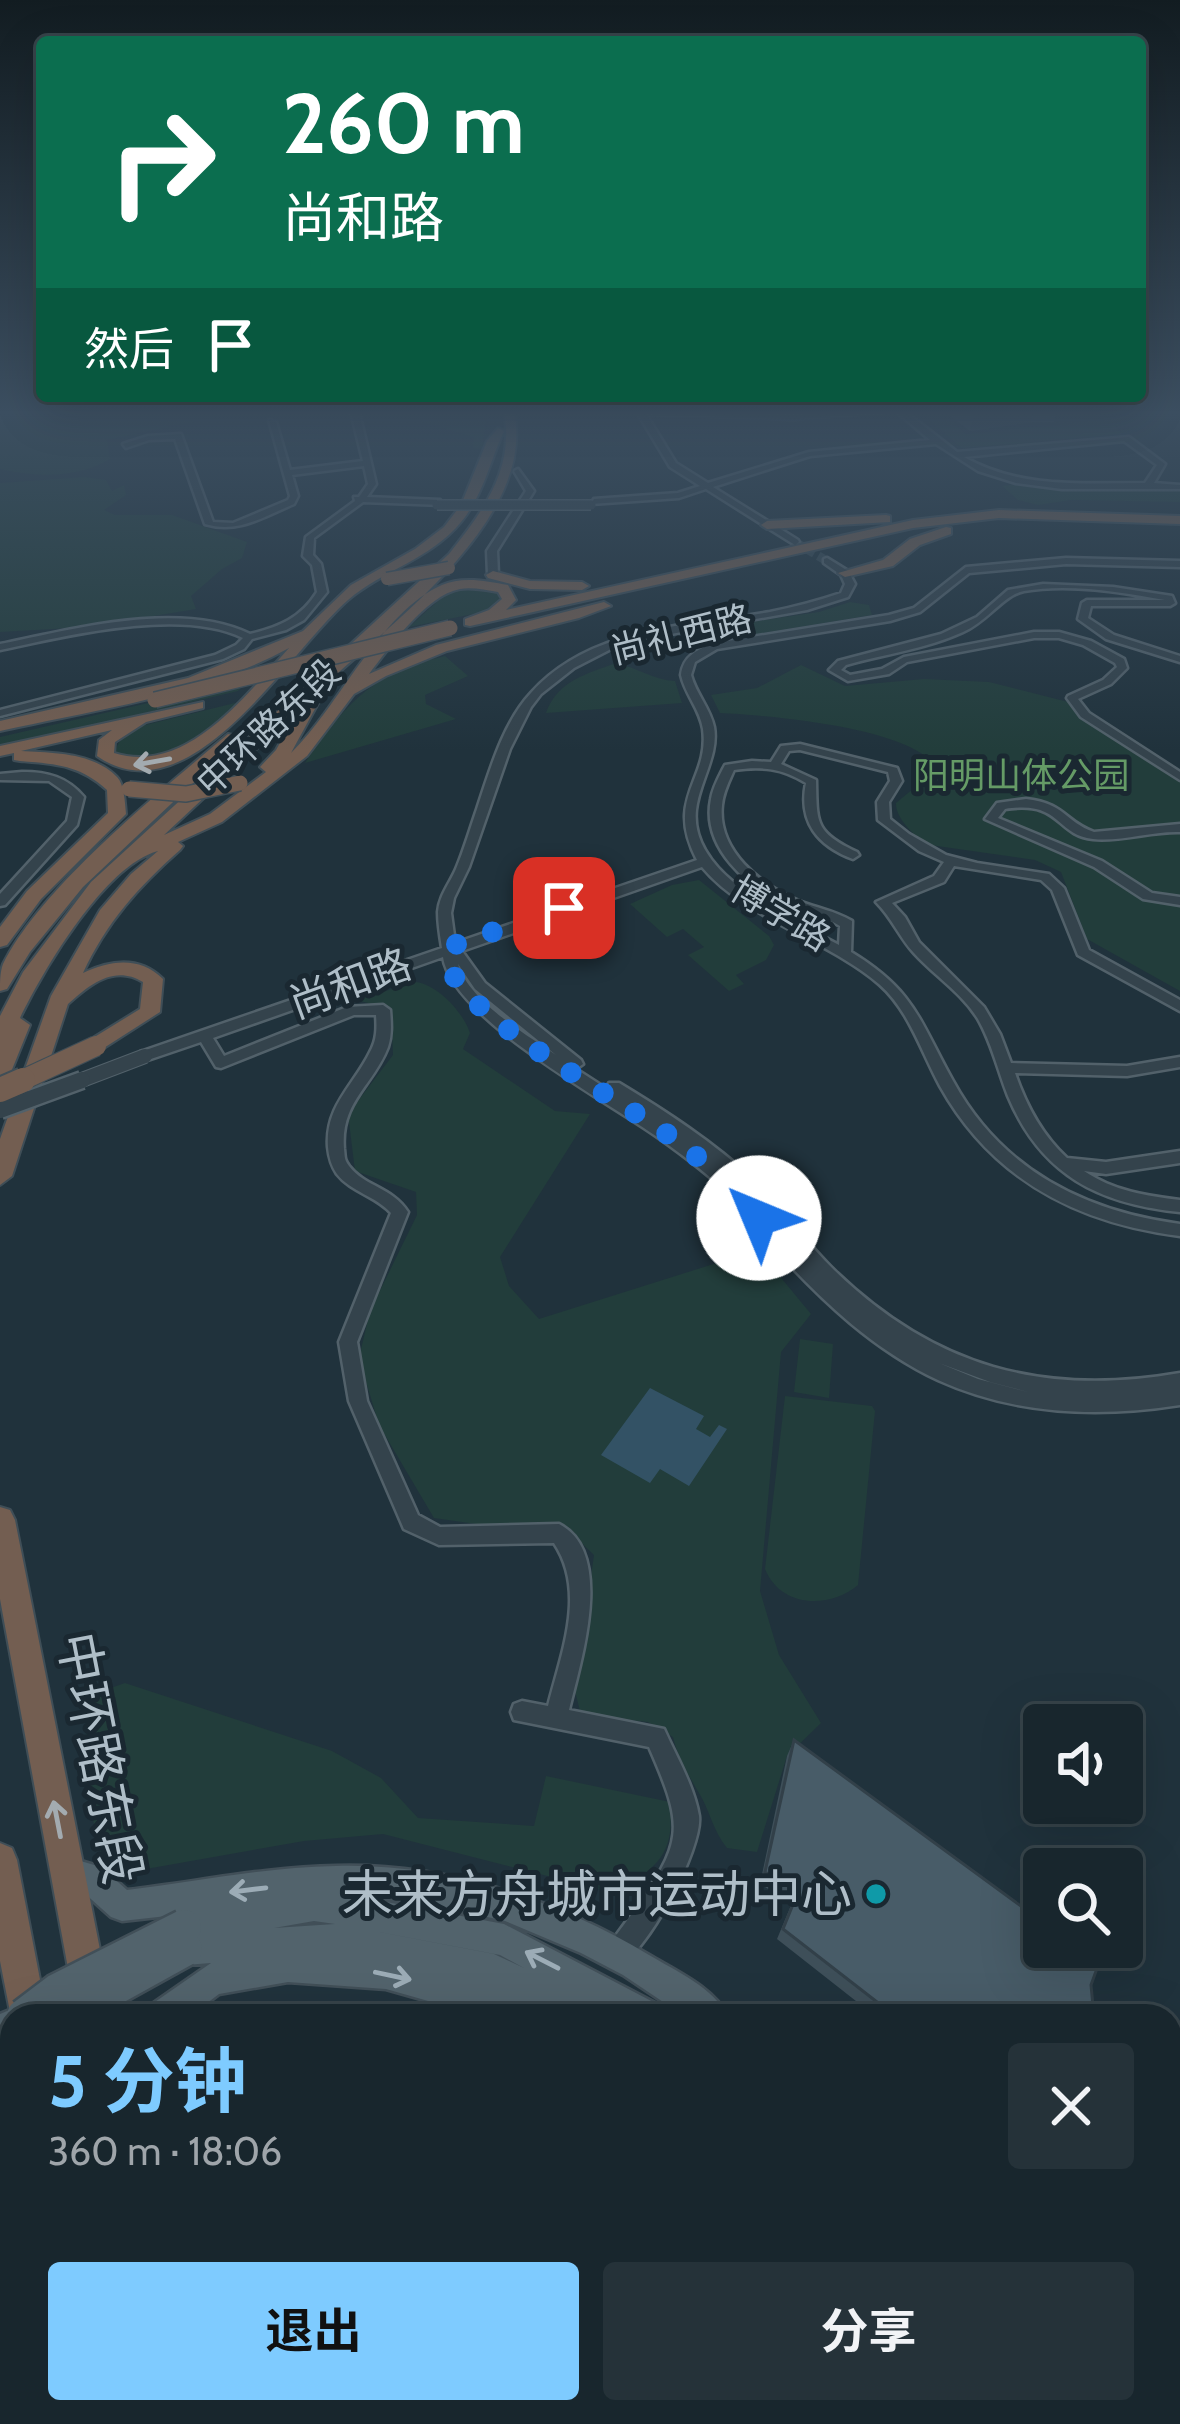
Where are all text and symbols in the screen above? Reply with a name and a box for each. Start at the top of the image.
text: 260 m [282,72,525,174]
icon: right [84,84,240,240]
text: 尚和路 [282,185,444,251]
icon: arrive [198,312,264,378]
text: 然后 [84,322,174,376]
street label: 尚礼西路 [606,595,756,673]
street label: 中环路东段 [187,650,349,804]
one-way arrow [134,752,173,775]
park label: 阳明山体公园 [913,753,1129,797]
pin [513,857,615,959]
street label: 博学路 [723,866,839,960]
icon: arrive [531,875,597,941]
street label: 尚和路 [282,937,418,1029]
position arrow [696,1155,822,1281]
street label: 中环路东段 [45,1627,155,1889]
map controls [1023,1704,1143,1968]
button: sound [1023,1704,1143,1824]
one-way arrow [45,1800,67,1839]
button: search [1023,1848,1143,1968]
place label: 未来方舟城市运动中心 [342,1863,852,1925]
one-way arrow [229,1880,268,1902]
marker: 未来方舟城市运动中心 [863,1881,889,1907]
one-way arrow [525,1947,561,1970]
one-way arrow [373,1966,411,1989]
text: 5 分钟 [48,2038,247,2125]
button: close [1008,2043,1134,2169]
text: 360 m · 18:06 [48,2127,282,2175]
button: 退出 [48,2262,579,2400]
button: 分享 [603,2262,1134,2400]

